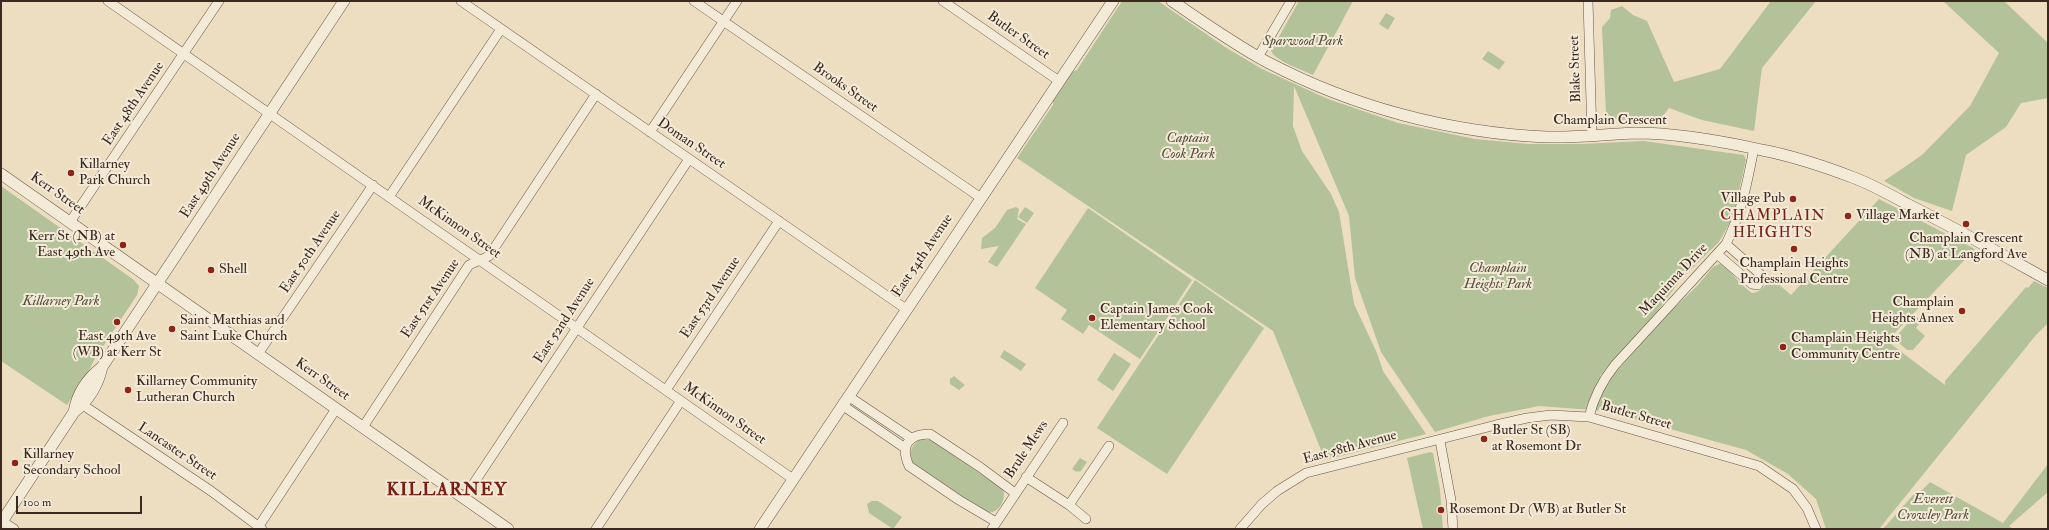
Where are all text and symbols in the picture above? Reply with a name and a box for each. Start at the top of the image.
street label: Butler Street [984,8,1052,64]
park label: Sparwood Park [1263,34,1343,50]
street label: Blake Street [1566,35,1586,103]
street label: East 48th Avenue [100,59,168,149]
street label: Brooks Street [809,59,881,117]
street label: Champlain Crescent [1553,113,1667,129]
street label: Doman Street [654,115,728,173]
street label: East 49th Avenue [177,130,245,222]
park label: Captain Cook Park [1161,131,1215,164]
place label: Killarney Park Church [79,157,150,190]
marker: Killarney Park Church [66,168,76,178]
street label: Kerr Street [27,169,87,219]
place label: Village Pub [1721,191,1785,207]
street label: McKinnon Street [414,193,504,263]
marker: Village Pub [1788,194,1798,204]
street label: East 50th Avenue [277,207,345,297]
district label: CHAMPLAIN HEIGHTS [1720,208,1826,243]
place label: Village Market [1856,208,1939,224]
street label: East 54th Avenue [889,211,957,301]
marker: Village Market [1843,211,1853,221]
marker: Champlain Crescent (NB) at Langford Ave [1961,219,1971,229]
place label: Kerr St (NB) at East 49th Ave [28,229,115,262]
place label: Champlain Crescent (NB) at Langford Ave [1905,231,2027,264]
marker: Kerr St (NB) at East 49th Ave [118,240,128,250]
street label: Maquinna Drive [1636,240,1712,320]
marker: Champlain Heights Professional Centre [1789,244,1799,254]
street label: East 53rd Avenue [677,254,745,342]
street label: East 51st Avenue [398,256,464,342]
place label: Champlain Heights Professional Centre [1740,256,1848,288]
park label: Champlain Heights Park [1464,261,1532,294]
place label: Shell [219,262,247,278]
marker: Shell [206,265,216,275]
street label: East 52nd Avenue [531,275,599,367]
park label: Killarney Park [22,294,100,310]
place label: Champlain Heights Annex [1871,295,1954,328]
place label: Captain James Cook Elementary School [1100,302,1213,334]
marker: Champlain Heights Annex [1957,306,1967,316]
place label: Saint Matthias and Saint Luke Church [180,313,287,346]
marker: Captain James Cook Elementary School [1087,313,1097,323]
marker: East 49th Ave (WB) at Kerr St [112,317,122,327]
marker: Saint Matthias and Saint Luke Church [167,324,177,334]
place label: East 49th Ave (WB) at Kerr St [73,329,161,362]
place label: Champlain Heights Community Centre [1791,331,1900,364]
marker: Champlain Heights Community Centre [1778,342,1788,352]
street label: Kerr Street [292,355,352,405]
place label: Killarney Community Lutheran Church [136,374,257,406]
street label: McKinnon Street [679,379,769,449]
marker: Killarney Community Lutheran Church [123,385,133,395]
street label: Butler Street [1599,398,1673,434]
street label: Brule Mews [1001,418,1053,482]
street label: Lancaster Street [134,419,220,485]
place label: Butler St (SB) at Rosemont Dr [1492,423,1581,456]
street label: East 58th Avenue [1301,427,1399,469]
marker: Butler St (SB) at Rosemont Dr [1479,434,1489,444]
place label: Killarney Secondary School [23,447,121,480]
marker: Killarney Secondary School [10,458,20,468]
district label: KILLARNEY [386,480,508,502]
scale bar [18,488,144,514]
park label: Everett Crowley Park [1897,492,1969,524]
text: 100 m [23,495,51,510]
place label: Rosemont Dr (WB) at Butler St [1449,502,1626,518]
marker: Rosemont Dr (WB) at Butler St [1436,505,1446,515]

